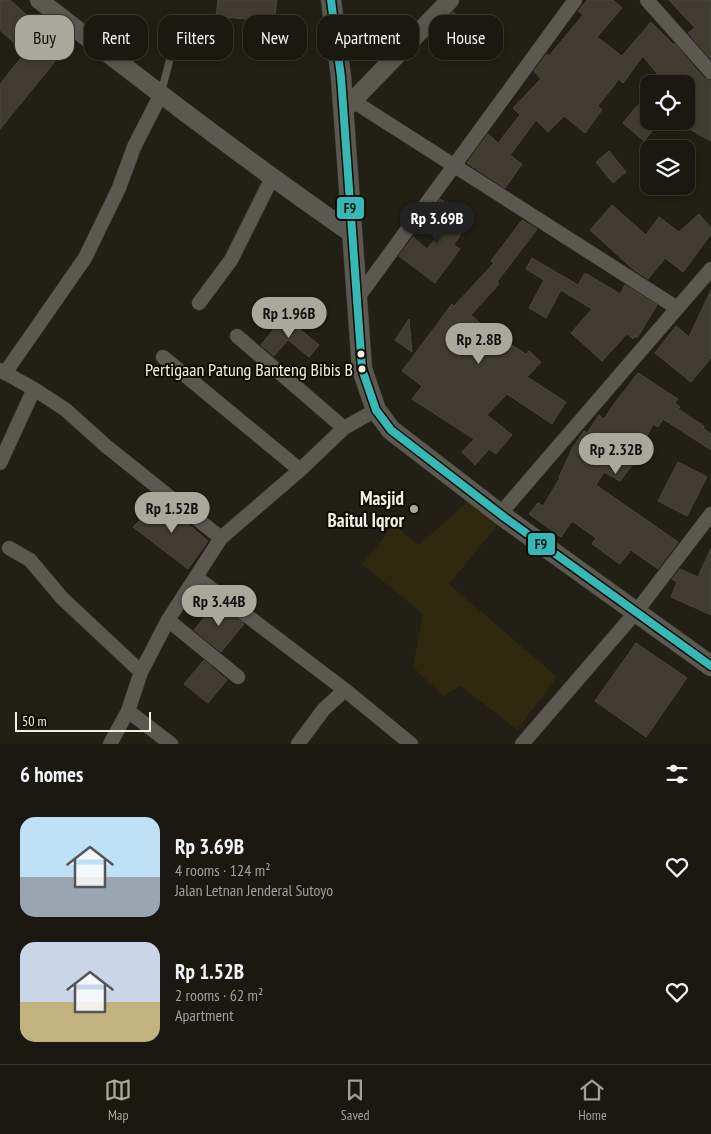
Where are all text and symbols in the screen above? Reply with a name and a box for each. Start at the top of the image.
chip: Buy [15,15,74,60]
chip: Rent [84,15,148,60]
chip: Filters [158,15,233,60]
chip: New [243,15,307,60]
chip: Apartment [317,15,419,60]
chip: House [429,15,503,60]
map controls [640,75,695,195]
button: locate [640,75,695,130]
button: layers [640,140,695,195]
line badge: F9 [336,196,365,220]
text: F9 [344,199,357,217]
pin: Rp 3.69B [385,202,489,244]
text: Rp 3.69B [411,208,463,228]
pin: Rp 1.96B [237,296,341,339]
text: Rp 1.96B [263,303,315,323]
pin: Rp 2.8B [433,322,525,365]
text: Rp 2.8B [456,329,502,349]
unlabelled marker [356,349,366,359]
place label: Pertigaan Patung Banteng Bibis B [145,358,353,381]
marker: Pertigaan Patung Banteng Bibis B [357,364,367,374]
pin: Rp 2.32B [564,432,668,475]
text: Rp 2.32B [590,439,642,459]
place label: Masjid Baitul Iqror [328,486,404,532]
pin: Rp 1.52B [120,492,224,534]
text: Rp 1.52B [146,498,198,518]
marker: Masjid Baitul Iqror [408,503,420,515]
line badge: F9 [527,532,556,556]
text: F9 [535,535,548,553]
pin: Rp 3.44B [167,584,271,627]
text: Rp 3.44B [193,591,245,611]
scale bar [15,709,151,732]
text: 50 m [22,712,47,730]
icon: filters [663,760,691,788]
text: 6 homes [20,761,83,788]
text: Rp 3.69B [175,833,244,860]
icon: home [60,837,120,897]
icon: heart [663,853,691,881]
text: 4 rooms · 124 m² [175,860,271,880]
text: Jalan Letnan Jenderal Sutoyo [175,880,333,900]
text: Rp 1.52B [175,958,244,985]
icon: home [60,962,120,1022]
icon: heart [663,978,691,1006]
text: 2 rooms · 62 m² [175,985,263,1005]
text: Apartment [175,1005,234,1025]
tab: Map [104,1076,132,1124]
tab: Saved [341,1076,370,1124]
tab: Home [578,1076,607,1124]

